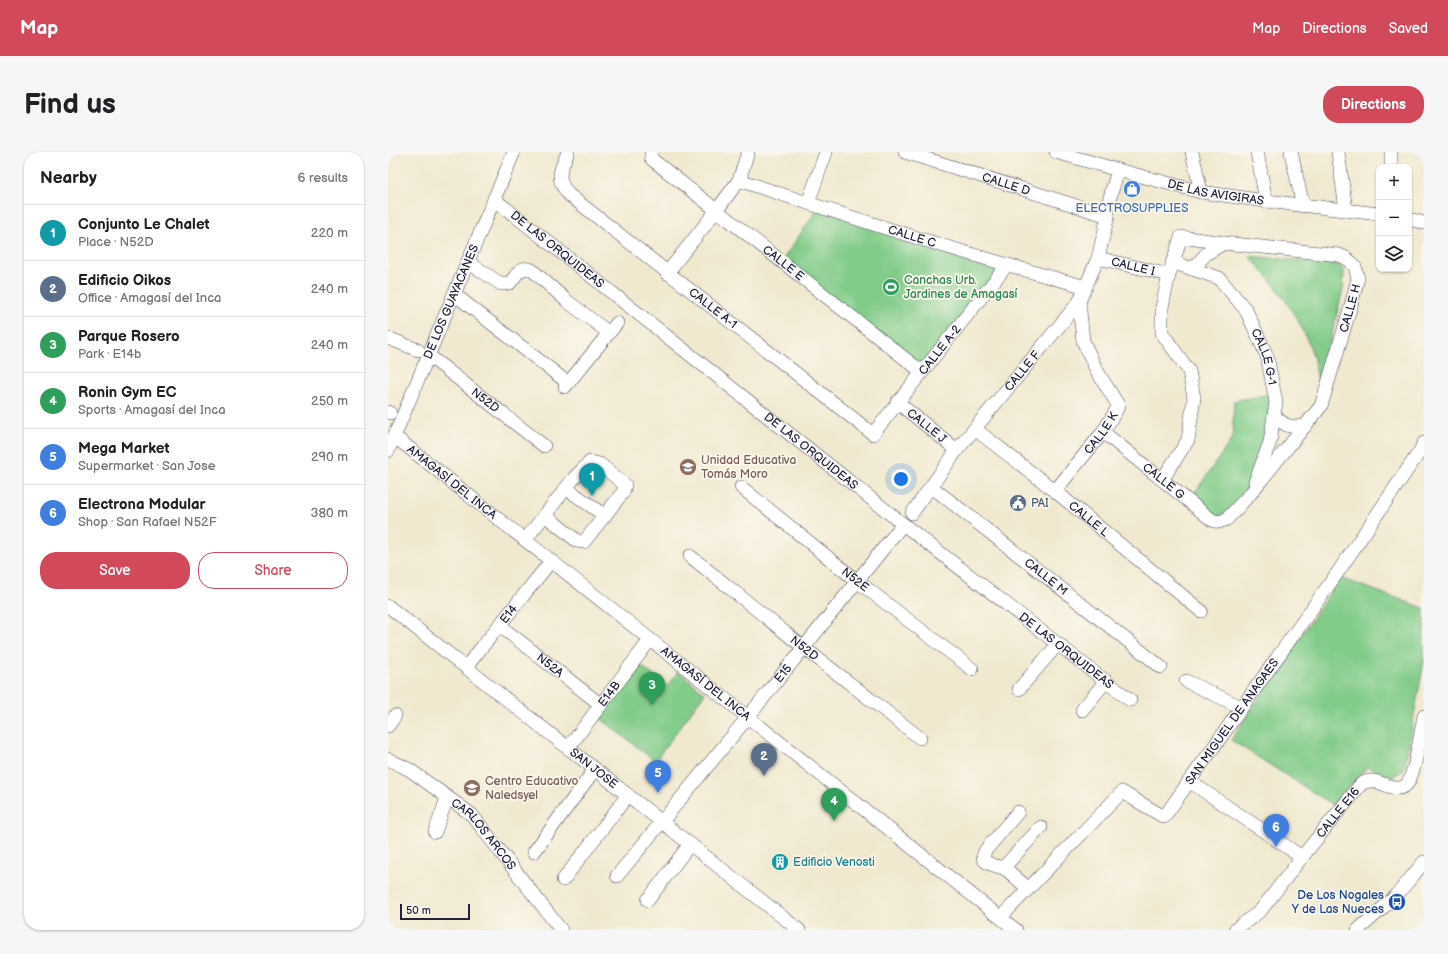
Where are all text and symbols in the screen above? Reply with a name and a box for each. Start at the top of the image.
text: Map [20,17,58,40]
text: Map [1252,20,1280,37]
text: Directions [1302,20,1367,37]
text: Saved [1389,20,1428,37]
button: Directions [1323,86,1424,123]
text: Find us [24,88,116,121]
map controls [1376,164,1412,272]
button: + [1376,164,1412,200]
text: Nearby [40,168,97,188]
text: 6 results [298,170,348,186]
street label: CALLE D [980,170,1032,199]
street label: DE LAS AVIGIRAS [1166,176,1265,209]
shop icon: ELECTROSUPPLIES [1122,179,1142,199]
button: − [1376,200,1412,236]
place label: ELECTROSUPPLIES [1076,201,1188,216]
street label: DE LAS ORQUIDEAS [507,208,607,292]
text: Conjunto Le Chalet [78,215,210,234]
street label: CALLE C [886,222,938,251]
text: 1 [50,225,56,241]
text: 220 m [311,225,348,241]
text: Place · N52D [78,234,154,250]
button: layers [1376,236,1412,272]
street label: DE LOS GUAYACANES [421,242,482,361]
street label: CALLE E [759,242,807,284]
street label: CALLE I [1109,254,1157,279]
text: Edificio Oikos [78,271,171,290]
place label: Canchas Urb. Jardines de Amagasí [904,273,1018,302]
sports icon: Canchas Urb. Jardines de Amagasí [881,277,901,297]
text: 2 [49,281,57,297]
text: 240 m [311,281,348,297]
street label: CALLE H [1336,283,1364,334]
street label: CALLE A-1 [686,285,740,332]
text: Office · Amagasí del Inca [78,290,221,306]
street label: CALLE A-2 [916,322,965,378]
street label: CALLE G-1 [1247,326,1280,386]
text: Parque Rosero [78,327,180,346]
text: 3 [49,337,57,353]
text: 240 m [311,337,348,353]
text: Park · E14b [78,346,141,362]
street label: CALLE F [1002,347,1044,394]
text: Ronin Gym EC [78,383,176,402]
street label: N52D [468,385,502,416]
text: 4 [49,393,57,409]
text: 250 m [311,393,348,409]
text: Sports · Amagasí del Inca [78,402,226,418]
street label: CALLE J [903,406,950,447]
street label: CALLE K [1081,409,1122,458]
street label: DE LAS ORQUIDEAS [761,410,861,493]
text: Mega Market [78,439,169,458]
street label: AMAGASÍ DEL INCA [404,442,500,523]
text: 5 [49,449,57,465]
text: 290 m [311,449,348,465]
place label: Unidad Educativa Tomás Moro [701,453,796,482]
school or university icon: Unidad Educativa Tomás Moro [678,457,698,477]
text: Supermarket · San Jose [78,458,215,474]
street label: CALLE G [1139,460,1187,503]
pin: 1 [579,463,605,496]
your location [891,469,911,489]
public building icon: PAI [1008,493,1028,513]
text: Electrona Modular [78,495,206,514]
place label: PAI [1031,496,1049,511]
street label: CALLE L [1065,498,1112,540]
text: 6 [49,505,57,521]
text: 380 m [311,505,348,521]
text: Shop · San Rafael N52F [78,514,217,530]
button: Save [40,552,190,589]
button: Share [198,552,348,589]
street label: CALLE M [1021,555,1070,599]
street label: N52E [838,564,872,595]
street label: E14 [497,601,521,627]
street label: DE LAS ORQUIDEAS [1016,610,1116,692]
street label: N52D [787,633,822,664]
street label: AMAGASÍ DEL INCA [657,644,754,725]
street label: N52A [533,650,567,681]
street label: SAN MIGUEL DE ANAGAES [1182,656,1282,788]
street label: E15 [772,661,795,686]
pin: 3 [639,672,665,705]
street label: E14B [595,678,624,710]
pin: 2 [751,743,777,776]
street label: SAN JOSE [566,745,620,792]
pin: 5 [645,760,671,793]
place label: Centro Educativo Naledsyel [485,774,579,803]
school or university icon: Centro Educativo Naledsyel [462,778,482,798]
street label: CALLE E16 [1313,784,1363,841]
pin: 4 [821,788,847,821]
street label: CARLOS ARCOS [448,795,519,873]
pin: 6 [1263,814,1289,847]
building icon: Edificio Venosti [770,852,790,872]
place label: Edificio Venosti [793,855,875,870]
place label: De Los Nogales Y de Las Nueces [1291,888,1384,917]
bus stop icon: De Los Nogales Y de Las Nueces [1387,892,1407,912]
scale bar [400,902,470,921]
text: 50 m [406,904,431,917]

